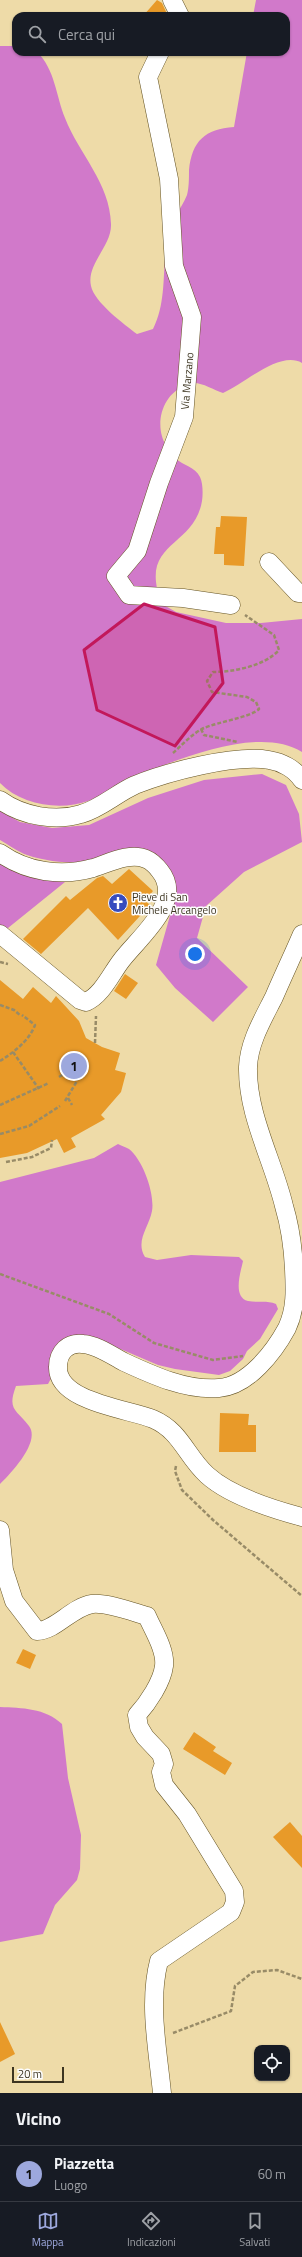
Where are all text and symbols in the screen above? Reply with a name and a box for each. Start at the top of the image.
search box [12,12,290,56]
icon: search [26,23,48,45]
text: Cerca qui [58,23,115,46]
street label: Via Marzano [177,351,197,410]
place label: Pieve di San Michele Arcangelo [132,889,217,918]
church icon: Pieve di San Michele Arcangelo [107,892,129,914]
your location [185,944,205,964]
pin: 1 [61,1051,87,1081]
map controls [254,2045,290,2081]
button: locate [254,2045,290,2081]
scale bar [12,2065,64,2084]
text: 20 m [18,2066,42,2082]
text: Vicino [16,2106,61,2132]
text: Piazzetta [54,2152,114,2175]
text: 1 [25,2164,33,2184]
text: 60 m [258,2164,286,2184]
text: Luogo [54,2175,87,2195]
tab: Mappa [32,2210,64,2250]
tab: Indicazioni [127,2210,176,2250]
tab: Salvati [239,2210,270,2250]

